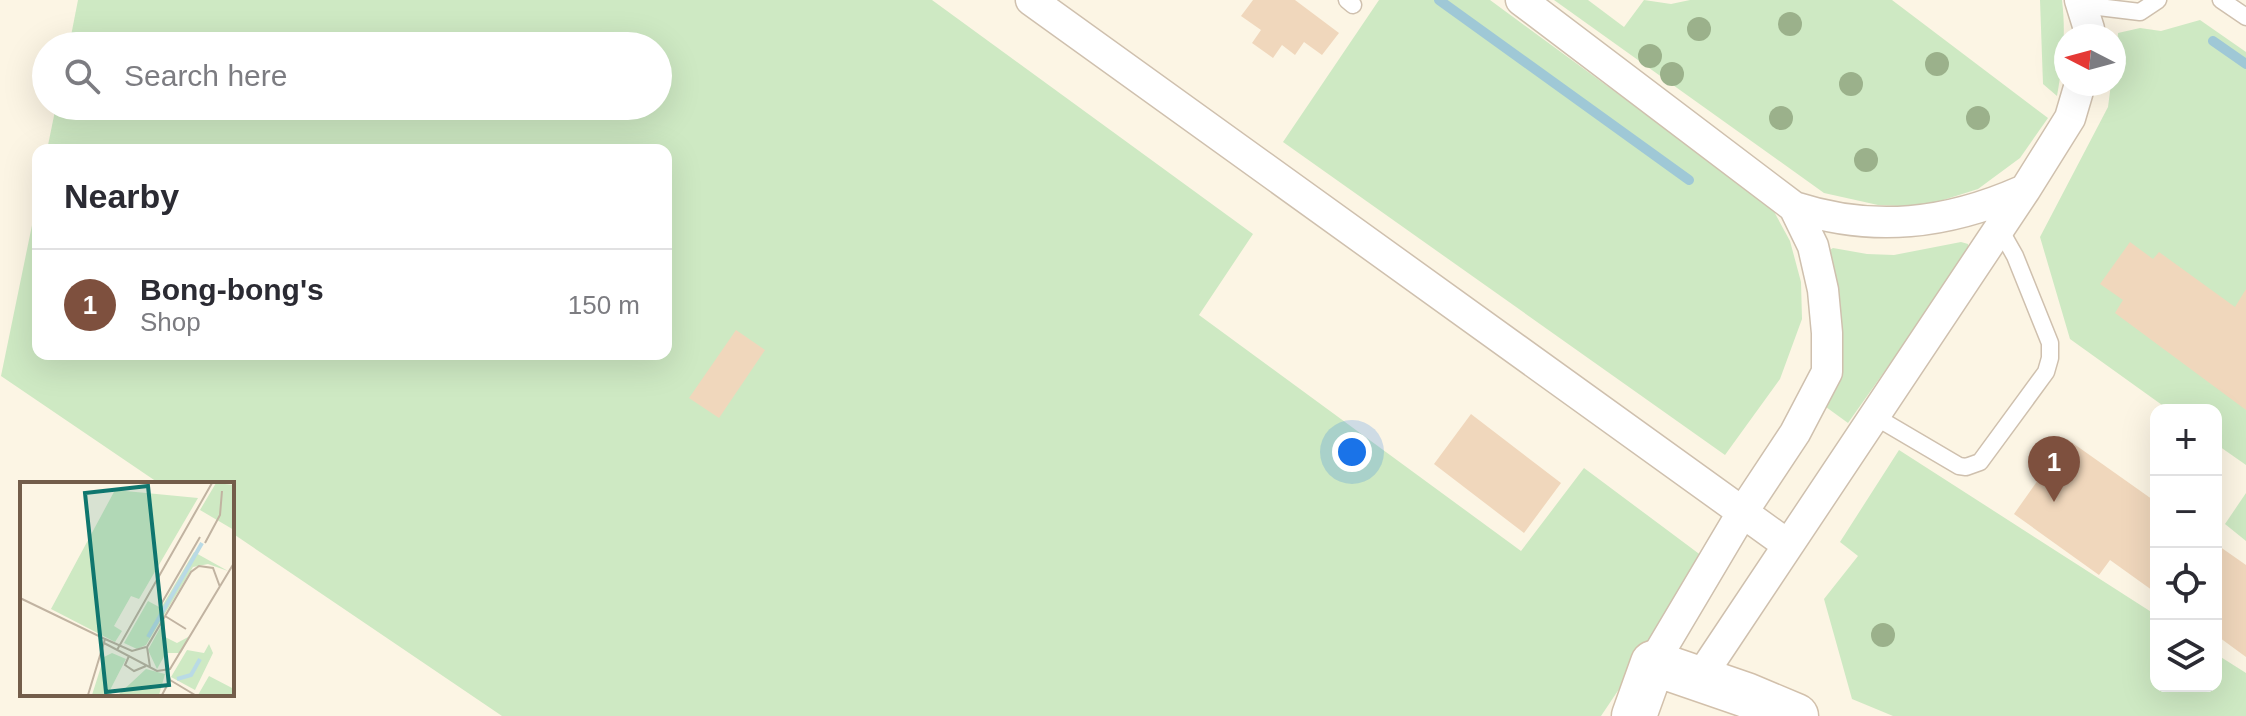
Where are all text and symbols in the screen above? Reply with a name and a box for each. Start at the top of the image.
north arrow [2054,24,2126,96]
search box [32,32,672,120]
icon: search [60,54,104,98]
text: Search here [124,59,287,92]
text: Nearby [64,177,179,215]
text: Bong-bong's [140,273,324,306]
text: 1 [83,290,97,320]
text: 150 m [568,290,640,320]
text: Shop [140,307,201,337]
map controls [2150,404,2222,692]
button: + [2150,404,2222,476]
your location [1332,432,1372,472]
pin: 1 [2028,436,2080,502]
button: − [2150,476,2222,548]
inset map [20,482,234,696]
button: locate [2150,548,2222,620]
button: layers [2150,620,2222,692]

